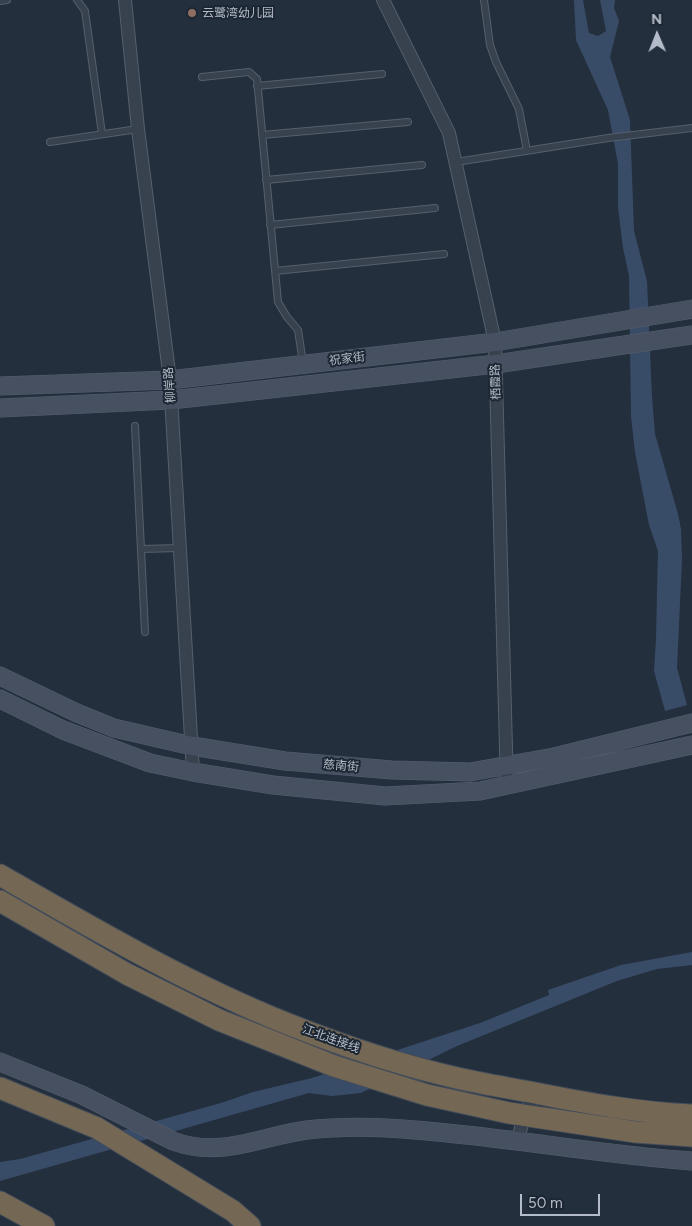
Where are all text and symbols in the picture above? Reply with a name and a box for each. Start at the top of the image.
place label: 云鹭湾幼儿园 [202,6,274,20]
marker: 云鹭湾幼儿园 [186,7,198,19]
north arrow [632,10,682,60]
text: N [651,11,662,28]
street label: 祝家街 [328,350,366,368]
street label: 栖霞路 [488,364,504,400]
street label: 柳岸路 [161,366,179,404]
street label: 慈南街 [322,757,360,775]
street label: 江北连接线 [300,1022,362,1056]
scale bar [522,1184,602,1216]
text: 50 m [528,1194,563,1212]

